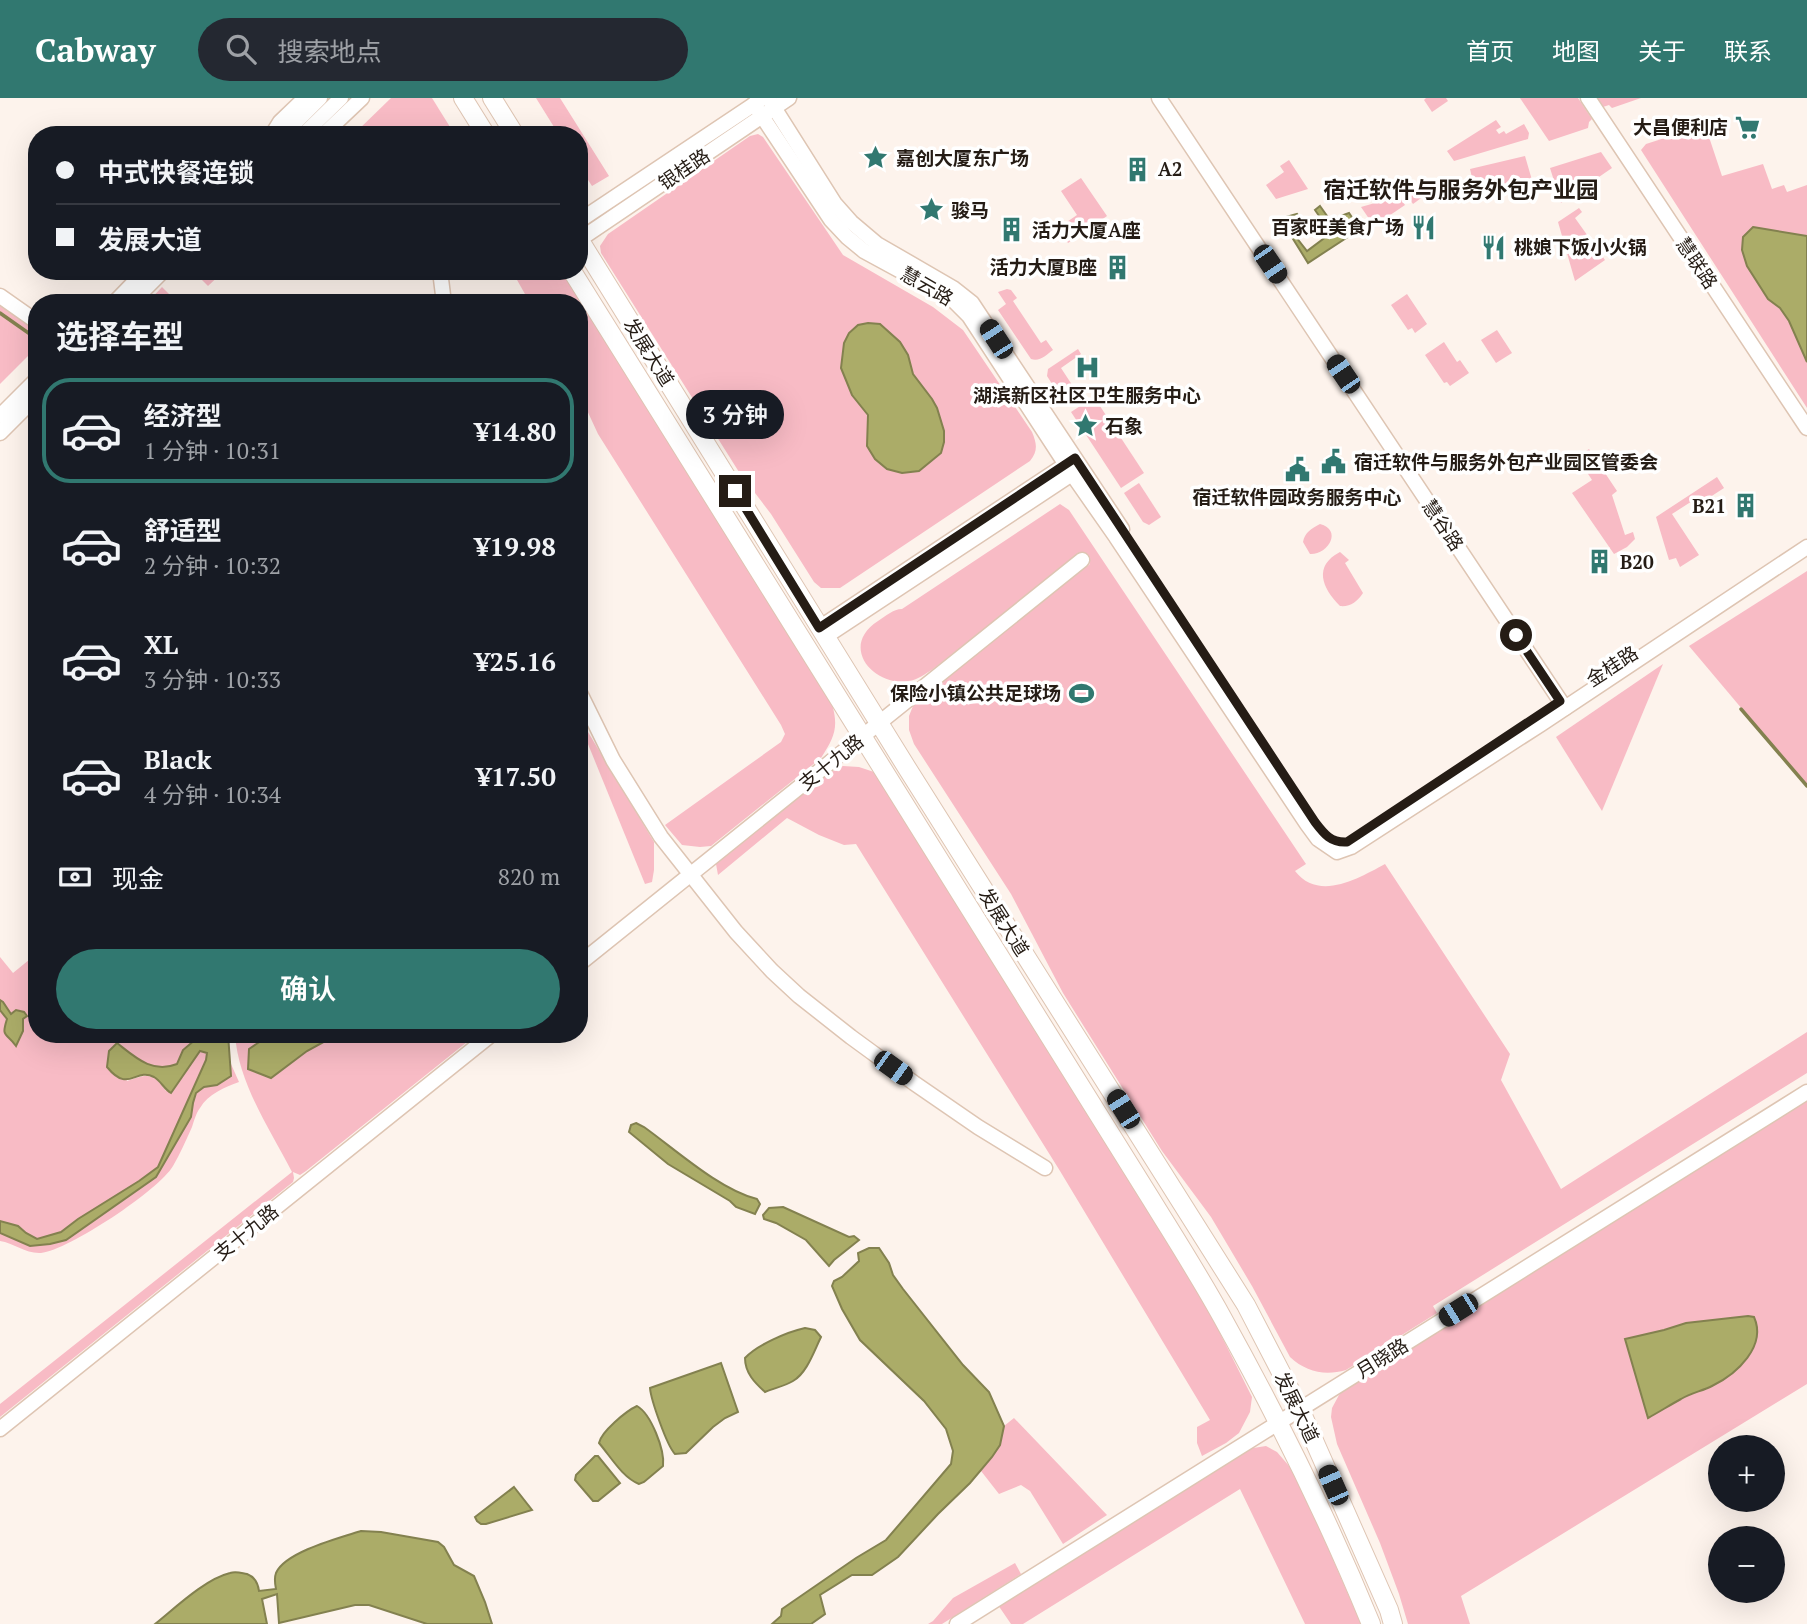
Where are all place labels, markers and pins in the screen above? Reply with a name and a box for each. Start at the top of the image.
supermarket icon: 大昌便利店 [1734,113,1762,141]
place label: 大昌便利店 [1633,114,1728,139]
place icon: 嘉创大厦东广场 [862,144,890,172]
place label: 嘉创大厦东广场 [896,145,1029,170]
building icon: A2 [1124,155,1152,183]
place label: A2 [1158,156,1183,181]
place icon: 骏马 [917,196,945,224]
place label: 骏马 [951,197,989,222]
restaurant icon: 百家旺美食广场 [1410,213,1438,241]
place label: 百家旺美食广场 [1271,214,1404,239]
building icon: 活力大厦A座 [998,216,1026,244]
place label: 活力大厦A座 [1032,217,1141,242]
restaurant icon: 桃娘下饭小火锅 [1480,233,1508,261]
place label: 桃娘下饭小火锅 [1514,234,1647,259]
building icon: 活力大厦B座 [1103,253,1131,281]
place label: 活力大厦B座 [990,254,1097,279]
hospital icon: 湖滨新区社区卫生服务中心 [1073,353,1101,381]
place label: 湖滨新区社区卫生服务中心 [973,382,1201,407]
place icon: 石象 [1071,412,1099,440]
place label: 石象 [1105,413,1143,438]
public building icon: 宿迁软件与服务外包产业园区管委会 [1320,448,1348,476]
place label: 宿迁软件与服务外包产业园区管委会 [1354,449,1658,474]
public building icon: 宿迁软件园政务服务中心 [1283,455,1311,483]
place label: 宿迁软件园政务服务中心 [1192,484,1402,509]
building icon: B21 [1732,492,1760,520]
place label: B21 [1692,493,1726,518]
building icon: B20 [1586,548,1614,576]
place label: B20 [1620,549,1654,574]
sports icon: 保险小镇公共足球场 [1067,679,1095,707]
place label: 保险小镇公共足球场 [890,680,1061,705]

